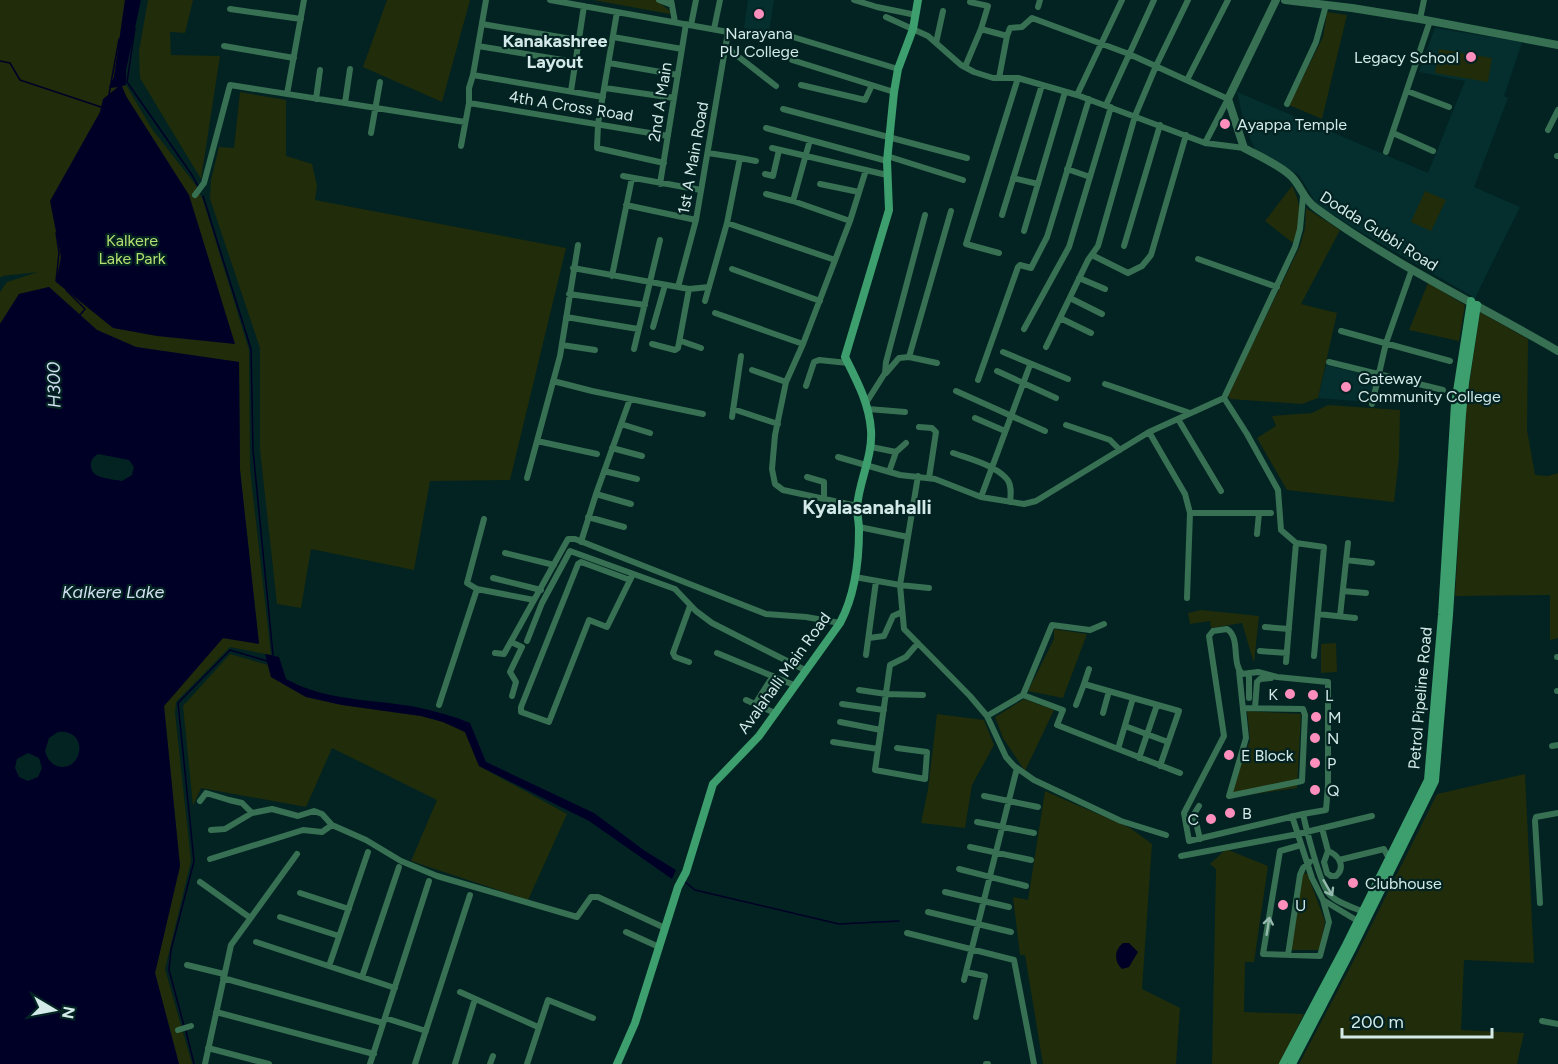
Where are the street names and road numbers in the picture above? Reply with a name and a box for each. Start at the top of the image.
street label: 2nd A Main [644,61,676,143]
street label: 4th A Cross Road [507,87,635,125]
street label: 1st A Main Road [674,100,712,216]
street label: Dodda Gubbi Road [1317,187,1441,275]
street label: Avalahalli Main Road [734,609,834,737]
street label: Petrol Pipeline Road [1404,626,1436,770]

